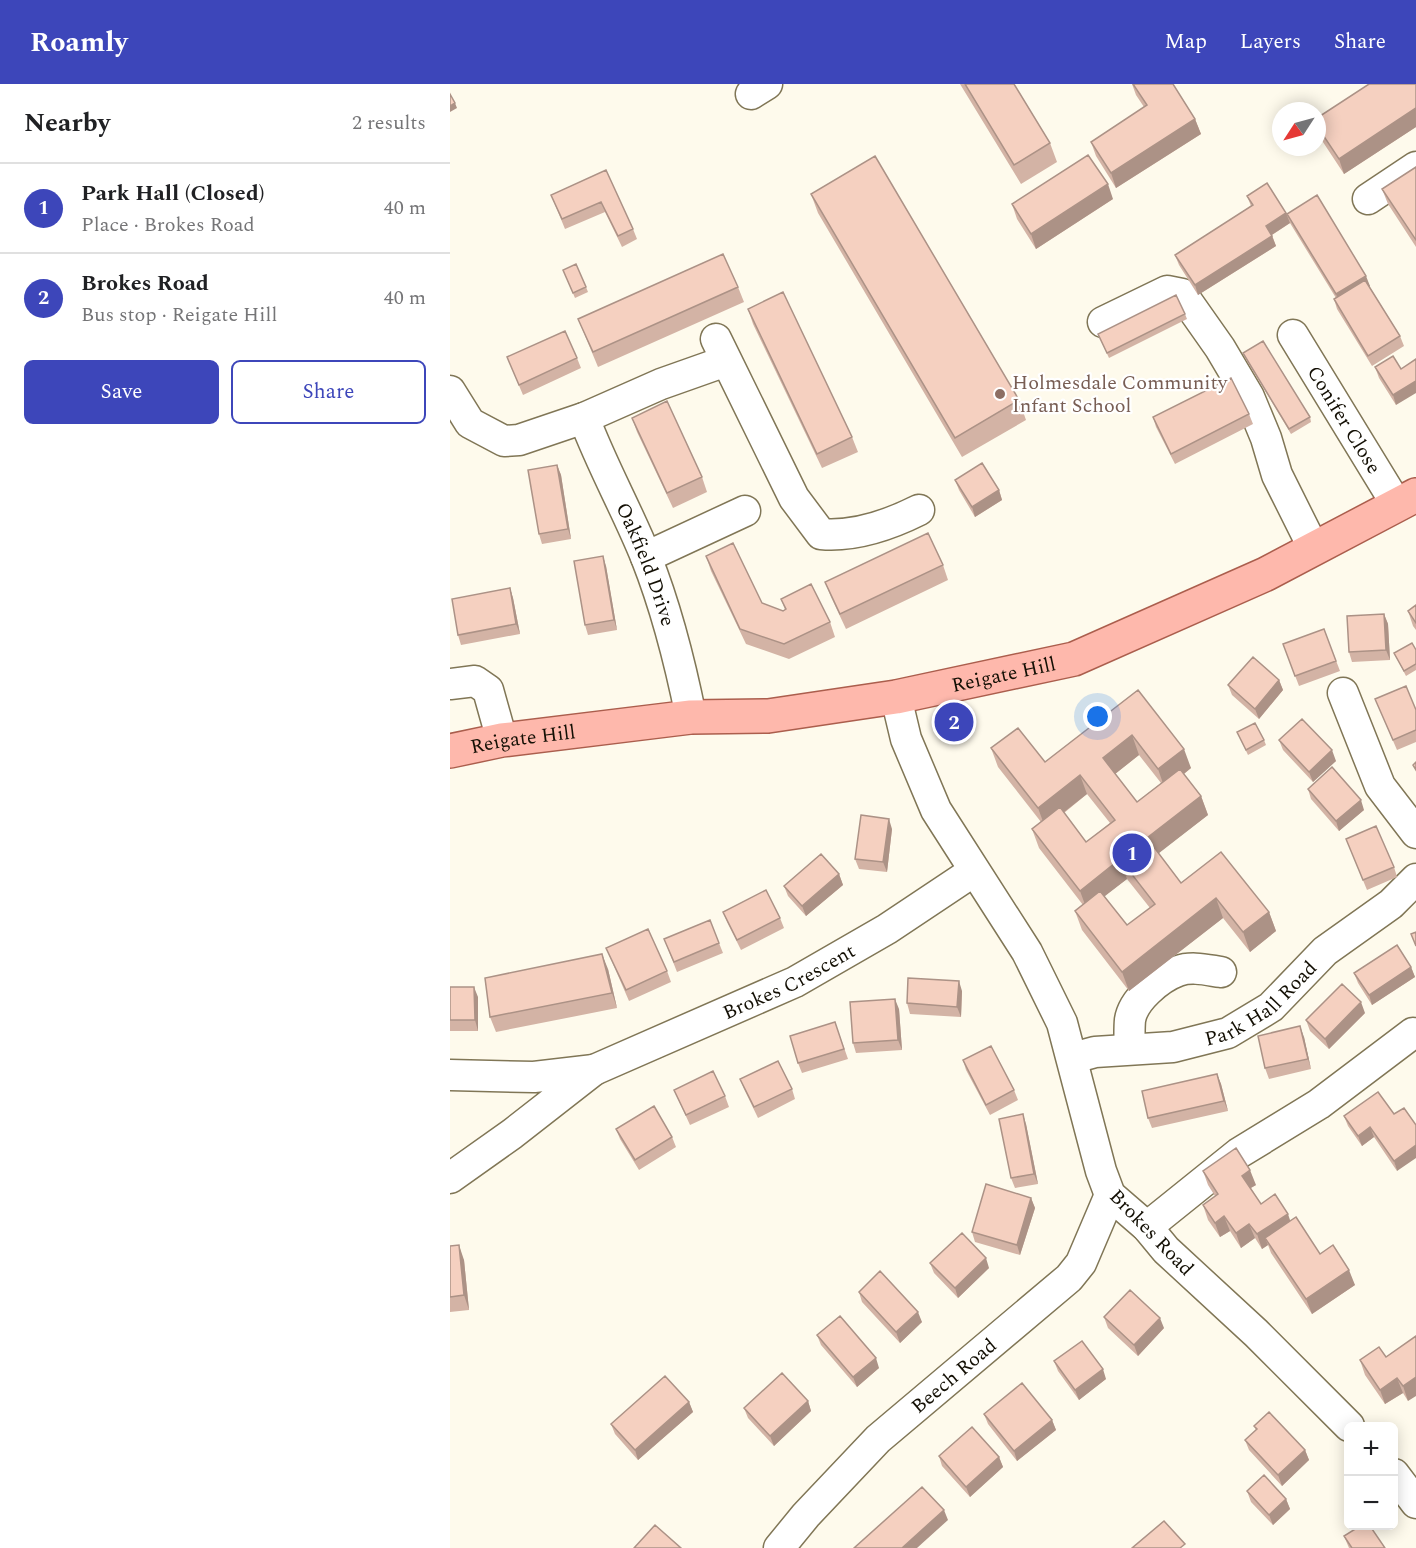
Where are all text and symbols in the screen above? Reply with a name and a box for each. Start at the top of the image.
text: Roamly [30,21,128,64]
text: Map [1165,26,1207,58]
text: Layers [1240,26,1301,58]
text: Share [1334,26,1386,58]
north arrow [1272,102,1326,156]
text: Nearby [24,103,110,143]
text: 2 results [352,108,426,138]
text: Park Hall (Closed) [81,177,265,210]
text: 1 [38,193,49,223]
text: 40 m [384,193,426,223]
text: Place · Brokes Road [81,210,255,240]
text: Brokes Road [81,267,209,300]
text: 2 [38,283,49,313]
text: 40 m [384,283,426,313]
text: Bus stop · Reigate Hill [81,300,277,330]
button: Save [24,360,219,424]
button: Share [231,360,426,424]
street label: Conifer Close [1299,360,1388,480]
place label: Holmesdale Community Infant School [1012,368,1229,421]
marker: Holmesdale Community Infant School [993,387,1007,401]
street label: Oakfield Drive [608,498,683,630]
street label: Reigate Hill [949,649,1059,701]
pin: 2 [934,700,974,744]
your location [1083,702,1112,731]
street label: Reigate Hill [468,717,577,762]
pin: 1 [1112,830,1152,876]
street label: Brokes Crescent [718,936,861,1028]
street label: Park Hall Road [1202,954,1324,1054]
street label: Brokes Road [1102,1182,1201,1283]
street label: Beech Road [905,1331,1004,1421]
map controls [1344,1422,1398,1530]
button: + [1344,1422,1398,1476]
button: − [1344,1476,1398,1530]

